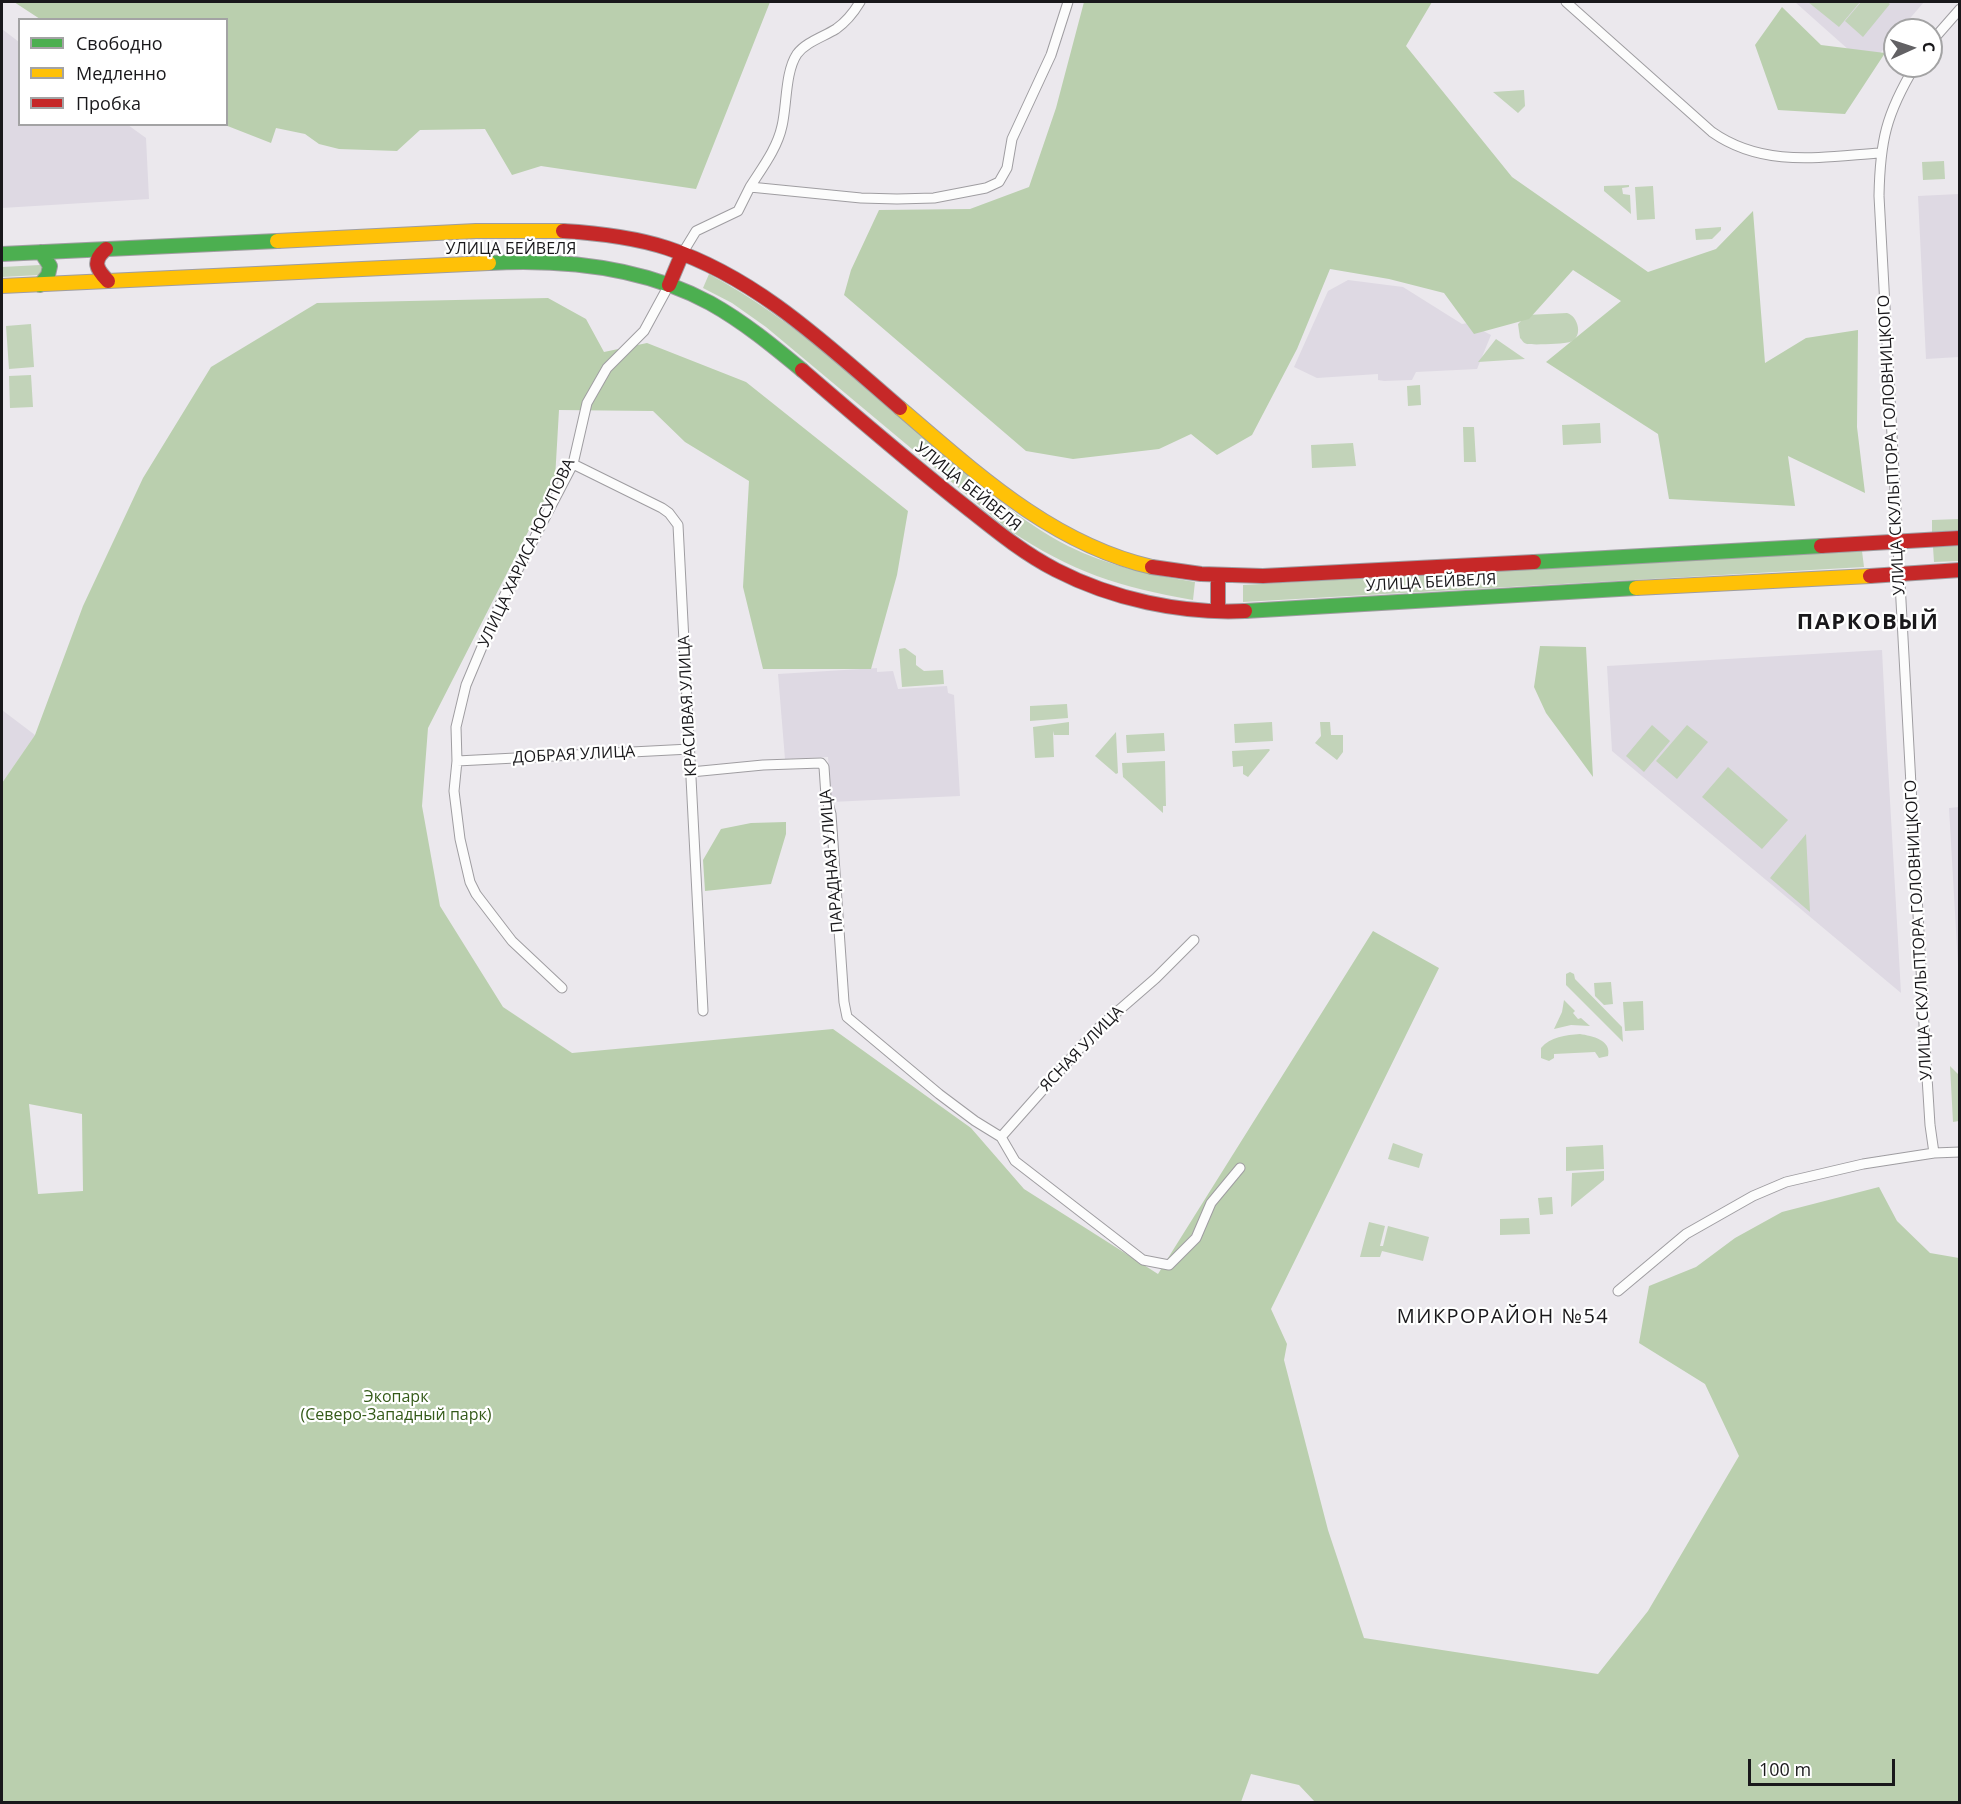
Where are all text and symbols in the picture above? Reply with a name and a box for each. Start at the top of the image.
legend [18,18,228,126]
north arrow [1883,18,1943,78]
text: Свободно [76,31,163,55]
text: С [1918,41,1940,53]
text: Медленно [76,61,167,85]
text: Пробка [76,91,141,115]
street label: УЛИЦА БЕЙВЕЛЯ [446,239,576,259]
street label: УЛИЦА СКУЛЬПТОРА ГОЛОВНИЦКОГО [1875,294,1909,596]
street label: УЛИЦА БЕЙВЕЛЯ [911,438,1025,536]
street label: УЛИЦА ХАРИСА ЮСУПОВА [475,456,579,650]
street label: УЛИЦА БЕЙВЕЛЯ [1365,570,1497,596]
district label: ПАРКОВЫЙ [1797,610,1939,636]
street label: КРАСИВАЯ УЛИЦА [675,635,701,777]
street label: ДОБРАЯ УЛИЦА [512,742,636,768]
street label: УЛИЦА СКУЛЬПТОРА ГОЛОВНИЦКОГО [1902,779,1936,1081]
street label: ПАРАДНАЯ УЛИЦА [816,789,848,933]
street label: ЯСНАЯ УЛИЦА [1036,1002,1128,1096]
district label: МИКРОРАЙОН №54 [1397,1305,1609,1329]
park label: Экопарк (Северо-Западный парк) [300,1387,492,1425]
scale bar [1751,1747,1898,1785]
text: 100 m [1759,1757,1811,1781]

